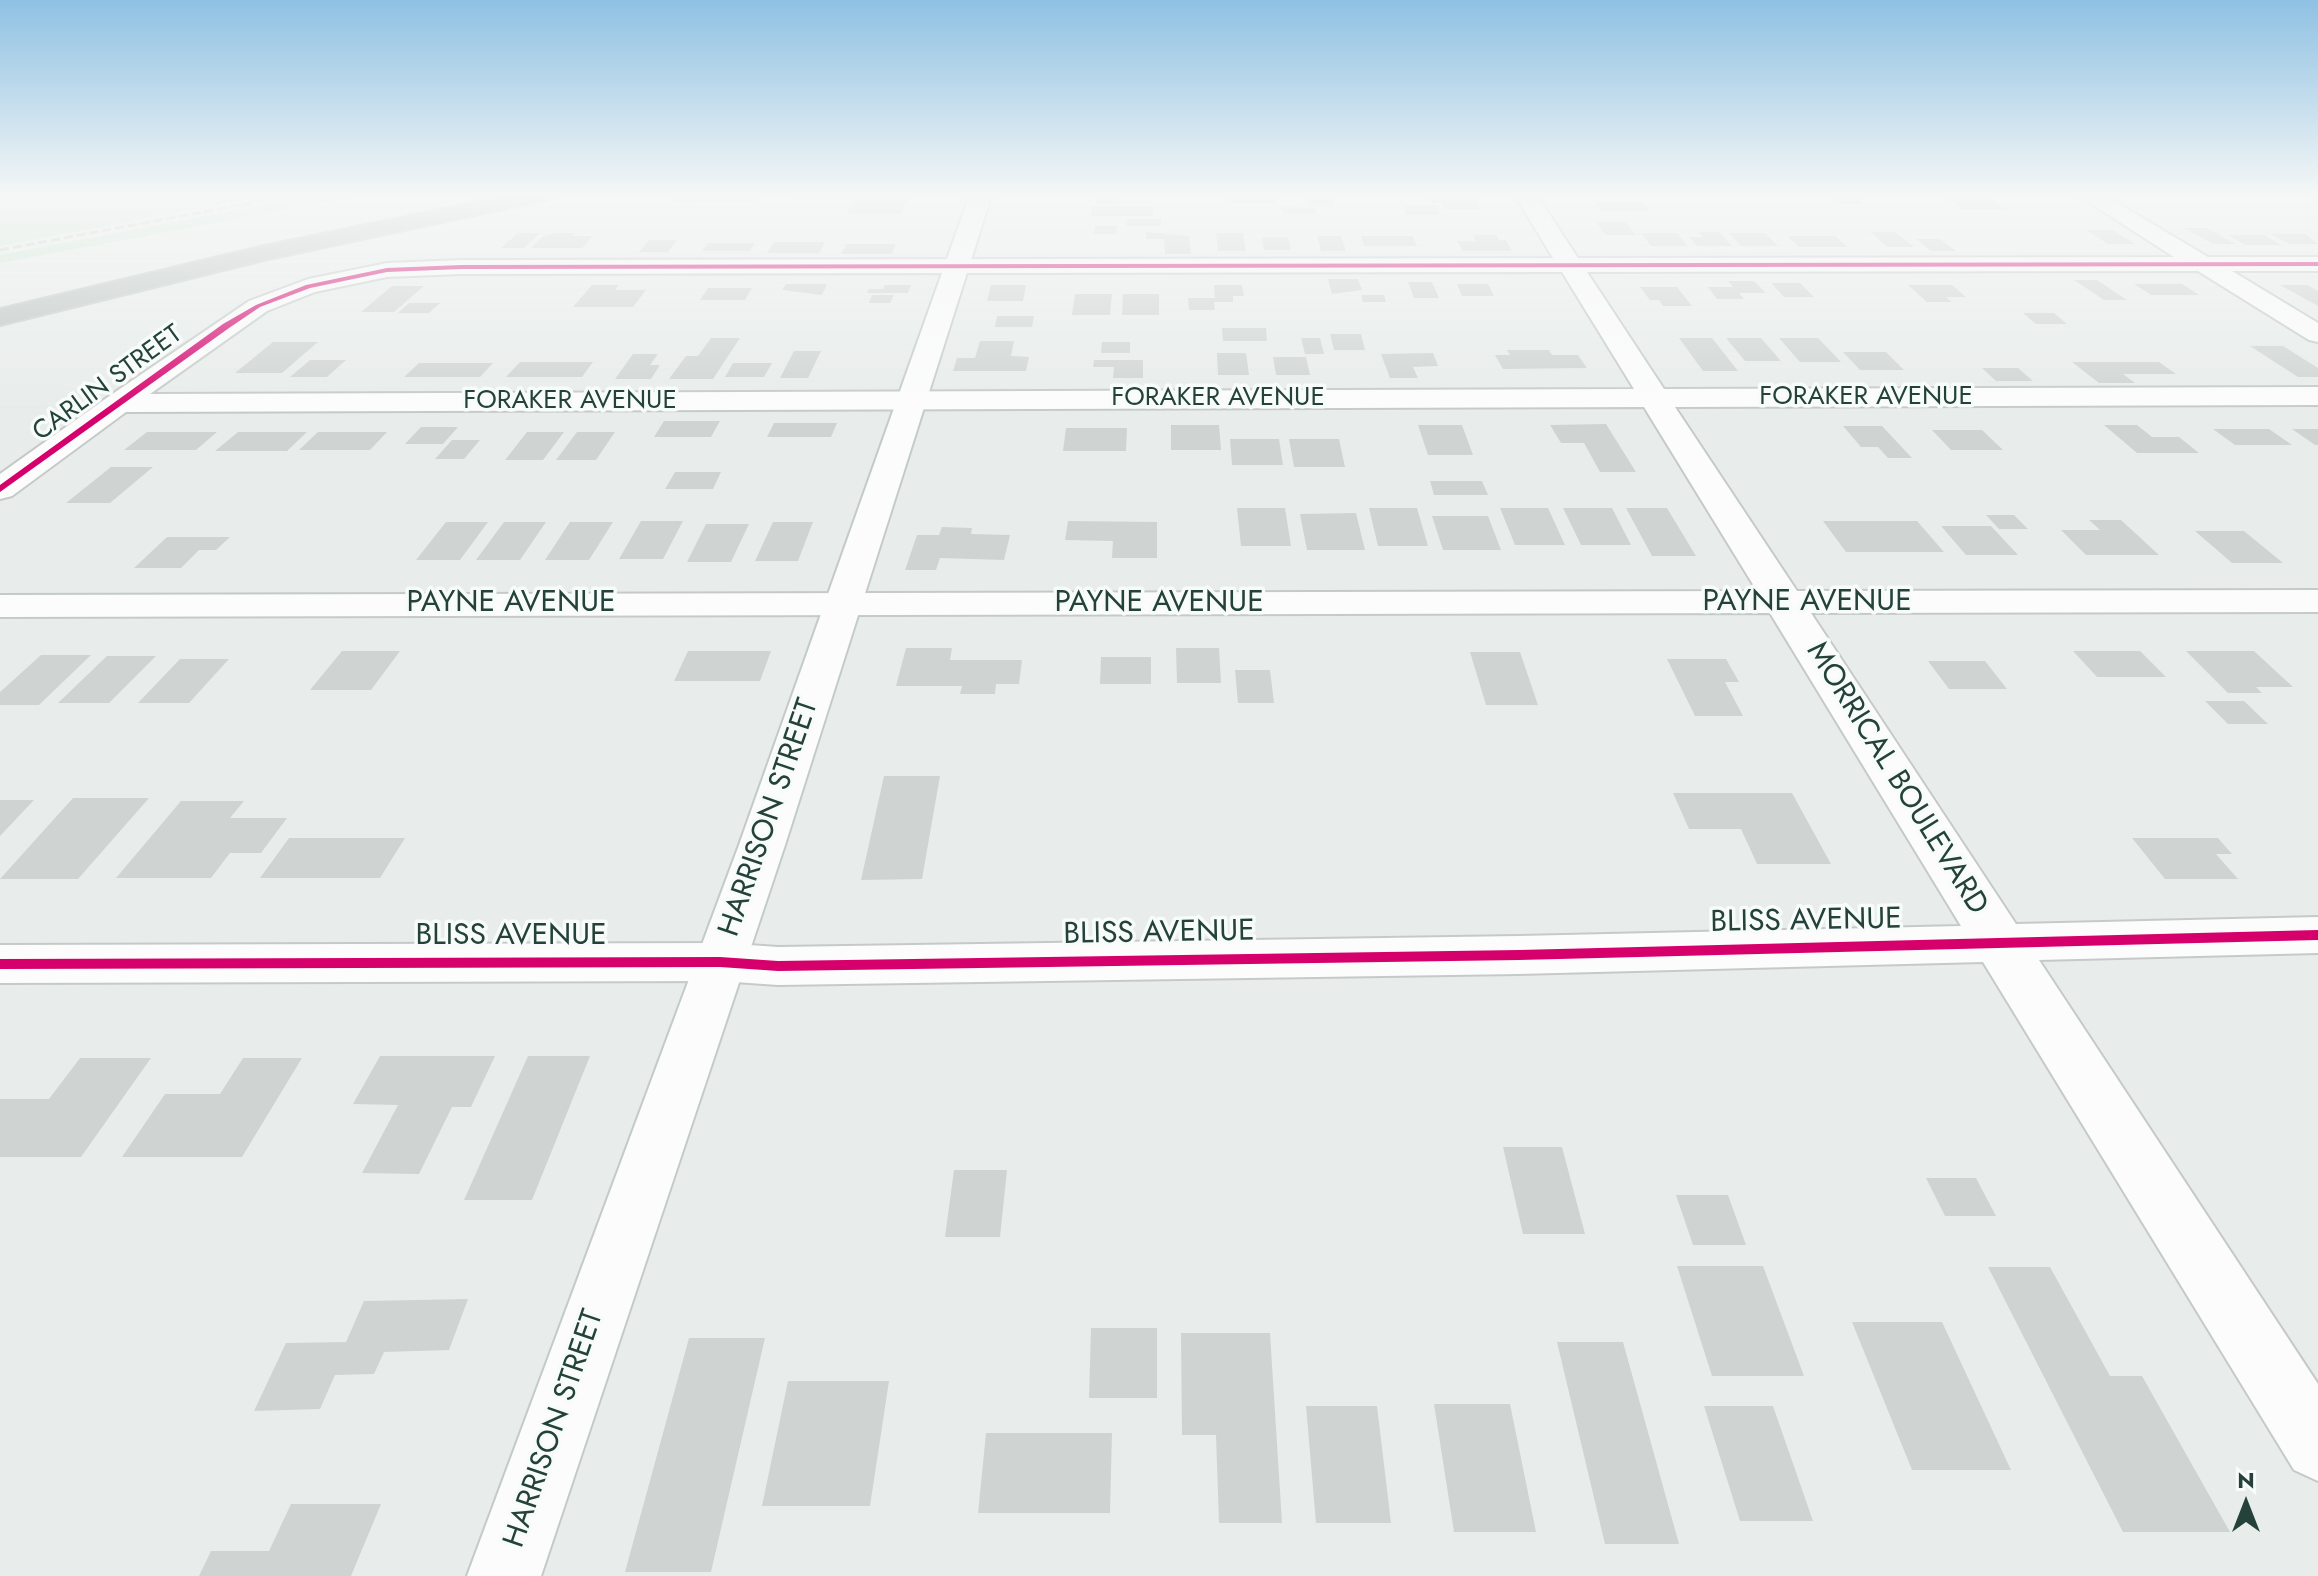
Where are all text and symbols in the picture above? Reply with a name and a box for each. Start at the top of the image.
street label: CARLIN STREET [27,319,189,449]
street label: FORAKER AVENUE [1759,382,1973,414]
street label: FORAKER AVENUE [1111,383,1325,415]
street label: FORAKER AVENUE [463,386,677,418]
street label: PAYNE AVENUE [1702,585,1912,621]
street label: PAYNE AVENUE [406,586,616,622]
street label: PAYNE AVENUE [1054,586,1264,622]
street label: MORRICAL BOULEVARD [1797,636,1995,922]
street label: HARRISON STREET [712,695,828,941]
street label: BLISS AVENUE [1710,902,1902,942]
street label: BLISS AVENUE [1063,914,1255,954]
street label: BLISS AVENUE [415,919,607,955]
street label: HARRISON STREET [497,1306,613,1552]
north arrow [2206,1464,2286,1544]
text: N [2237,1464,2255,1496]

